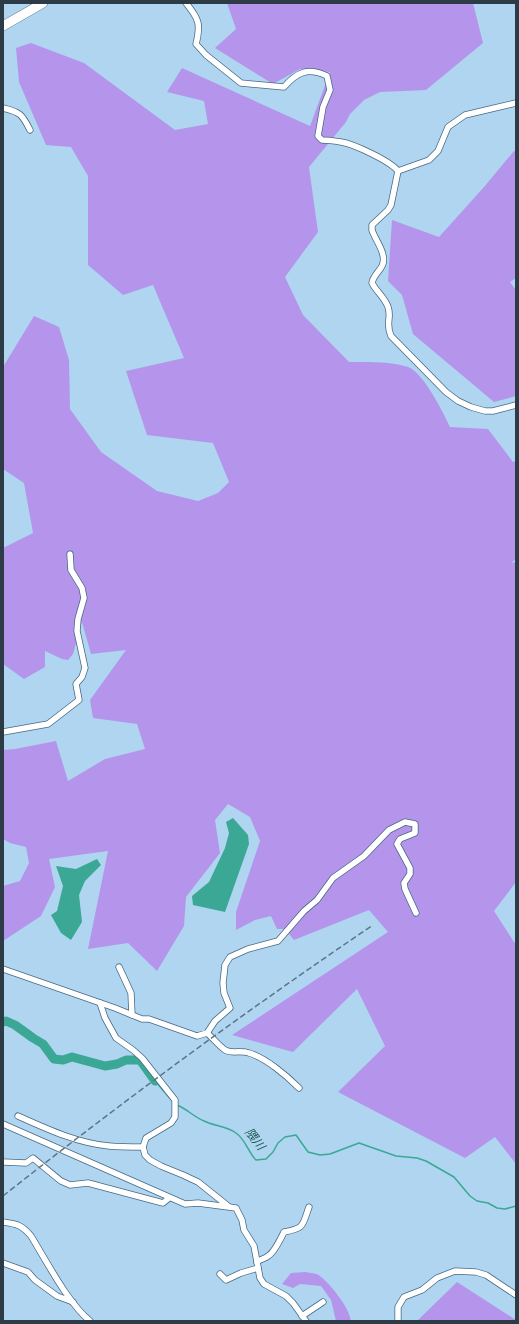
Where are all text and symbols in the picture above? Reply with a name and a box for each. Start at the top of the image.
water label: 隈川 [242,1125,269,1154]

